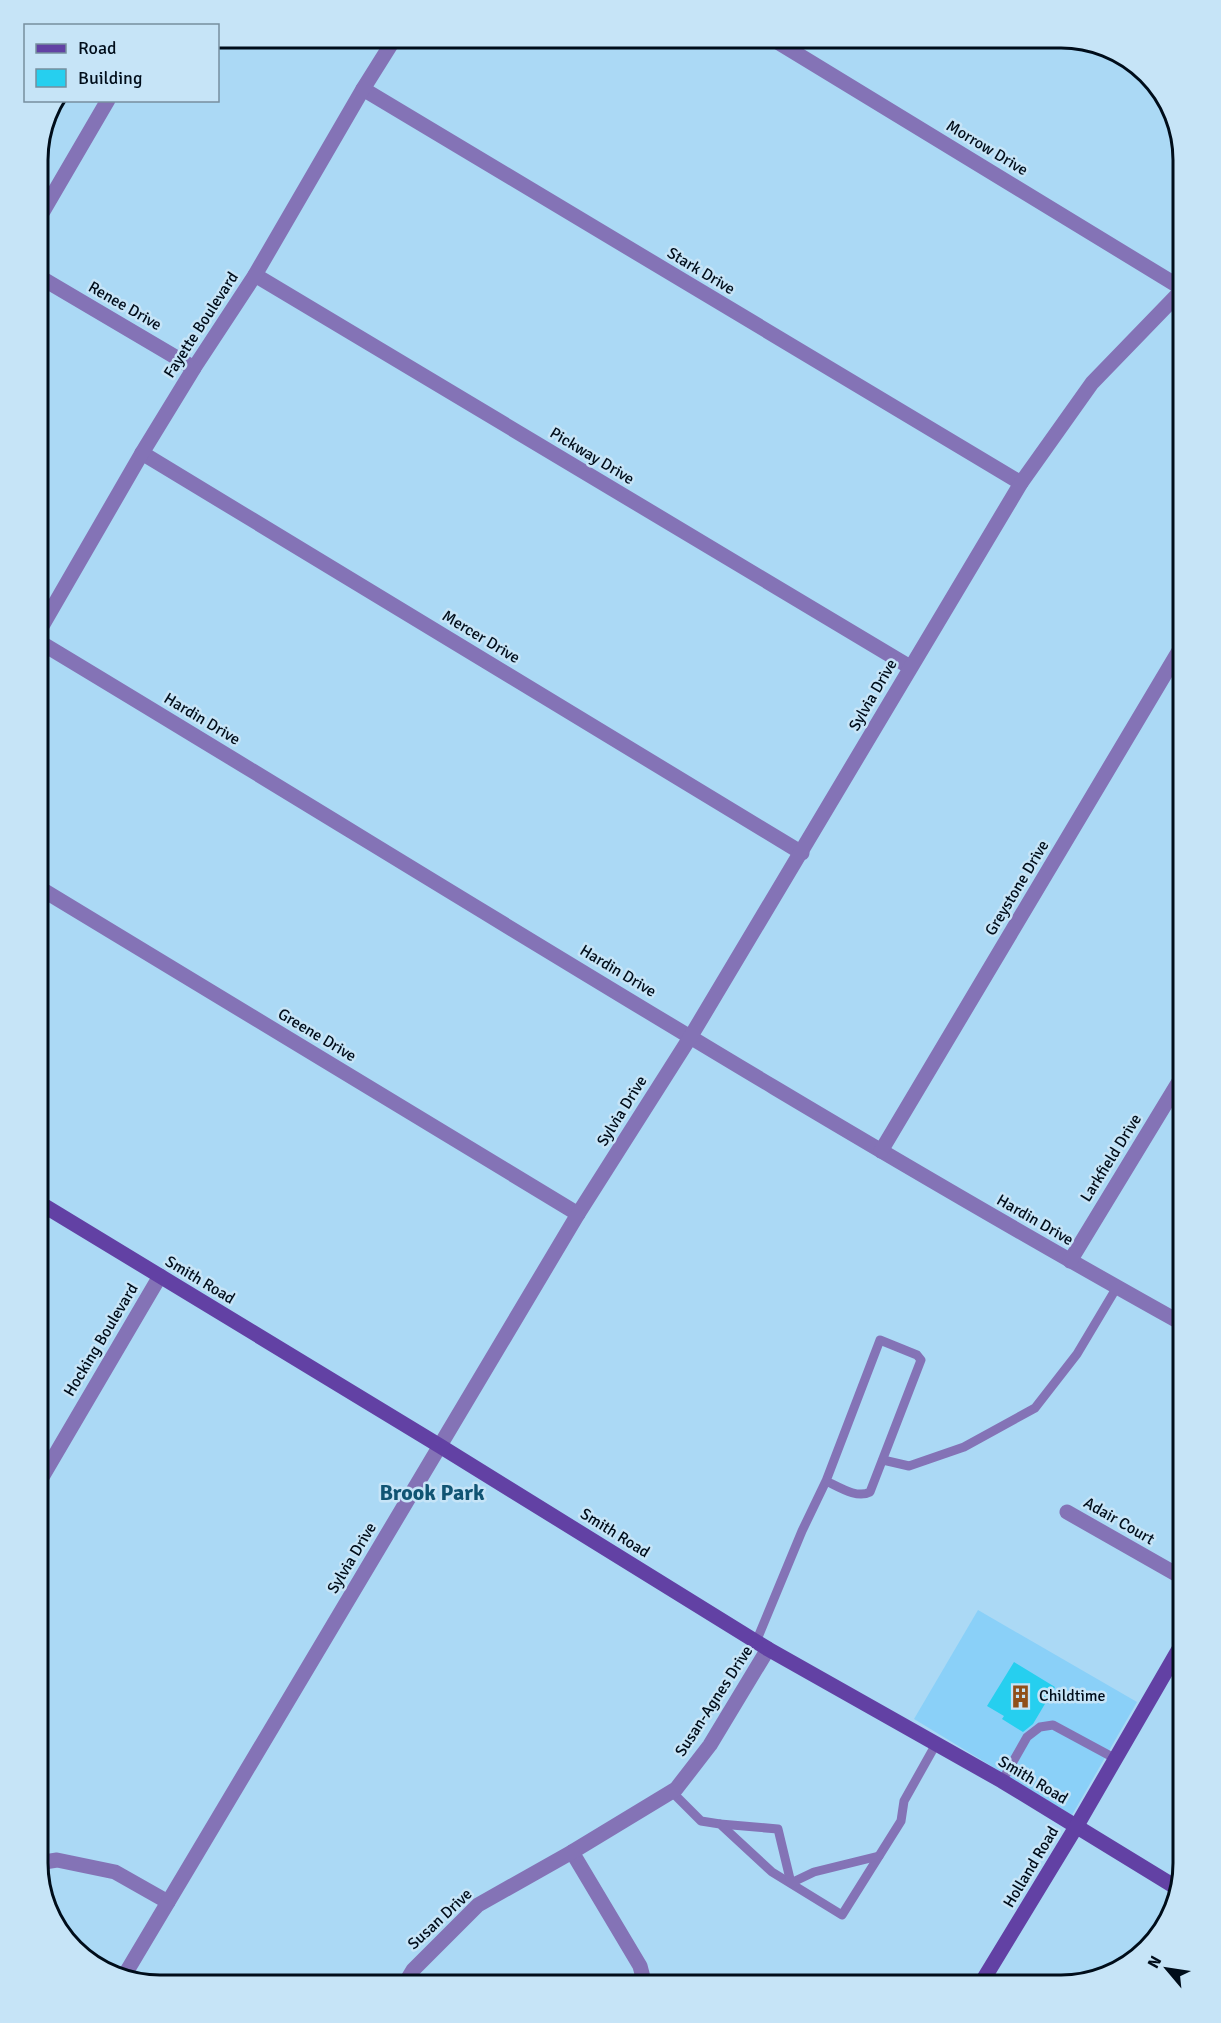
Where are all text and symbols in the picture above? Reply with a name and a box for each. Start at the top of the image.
legend [24,24,219,102]
text: Road [78,37,117,59]
text: Building [78,67,142,89]
street label: Morrow Drive [943,116,1031,180]
street label: Stark Drive [663,243,739,299]
street label: Fayette Boulevard [159,268,243,382]
street label: Renee Drive [85,277,165,335]
street label: Pickway Drive [546,423,638,489]
street label: Mercer Drive [438,606,524,668]
street label: Sylvia Drive [844,656,902,734]
street label: Hardin Drive [160,688,244,750]
street label: Greystone Drive [981,837,1053,939]
street label: Hardin Drive [576,940,660,1002]
street label: Greene Drive [274,1004,360,1066]
street label: Sylvia Drive [592,1072,652,1150]
street label: Larkfield Drive [1076,1110,1146,1206]
street label: Hardin Drive [993,1190,1077,1250]
street label: Smith Road [161,1251,239,1309]
street label: Hocking Boulevard [59,1280,143,1400]
district label: Brook Park [379,1479,485,1506]
street label: Adair Court [1080,1493,1158,1549]
street label: Smith Road [577,1504,653,1562]
street label: Sylvia Drive [323,1519,381,1597]
street label: Susan-Agnes Drive [671,1642,757,1760]
building icon: Childtime [1008,1683,1034,1709]
place label: Childtime [1039,1686,1106,1706]
street label: Smith Road [994,1751,1072,1809]
street label: Holland Road [999,1823,1063,1911]
street label: Susan Drive [404,1884,476,1954]
north arrow [1137,1939,1197,1999]
text: N [1143,1952,1166,1972]

